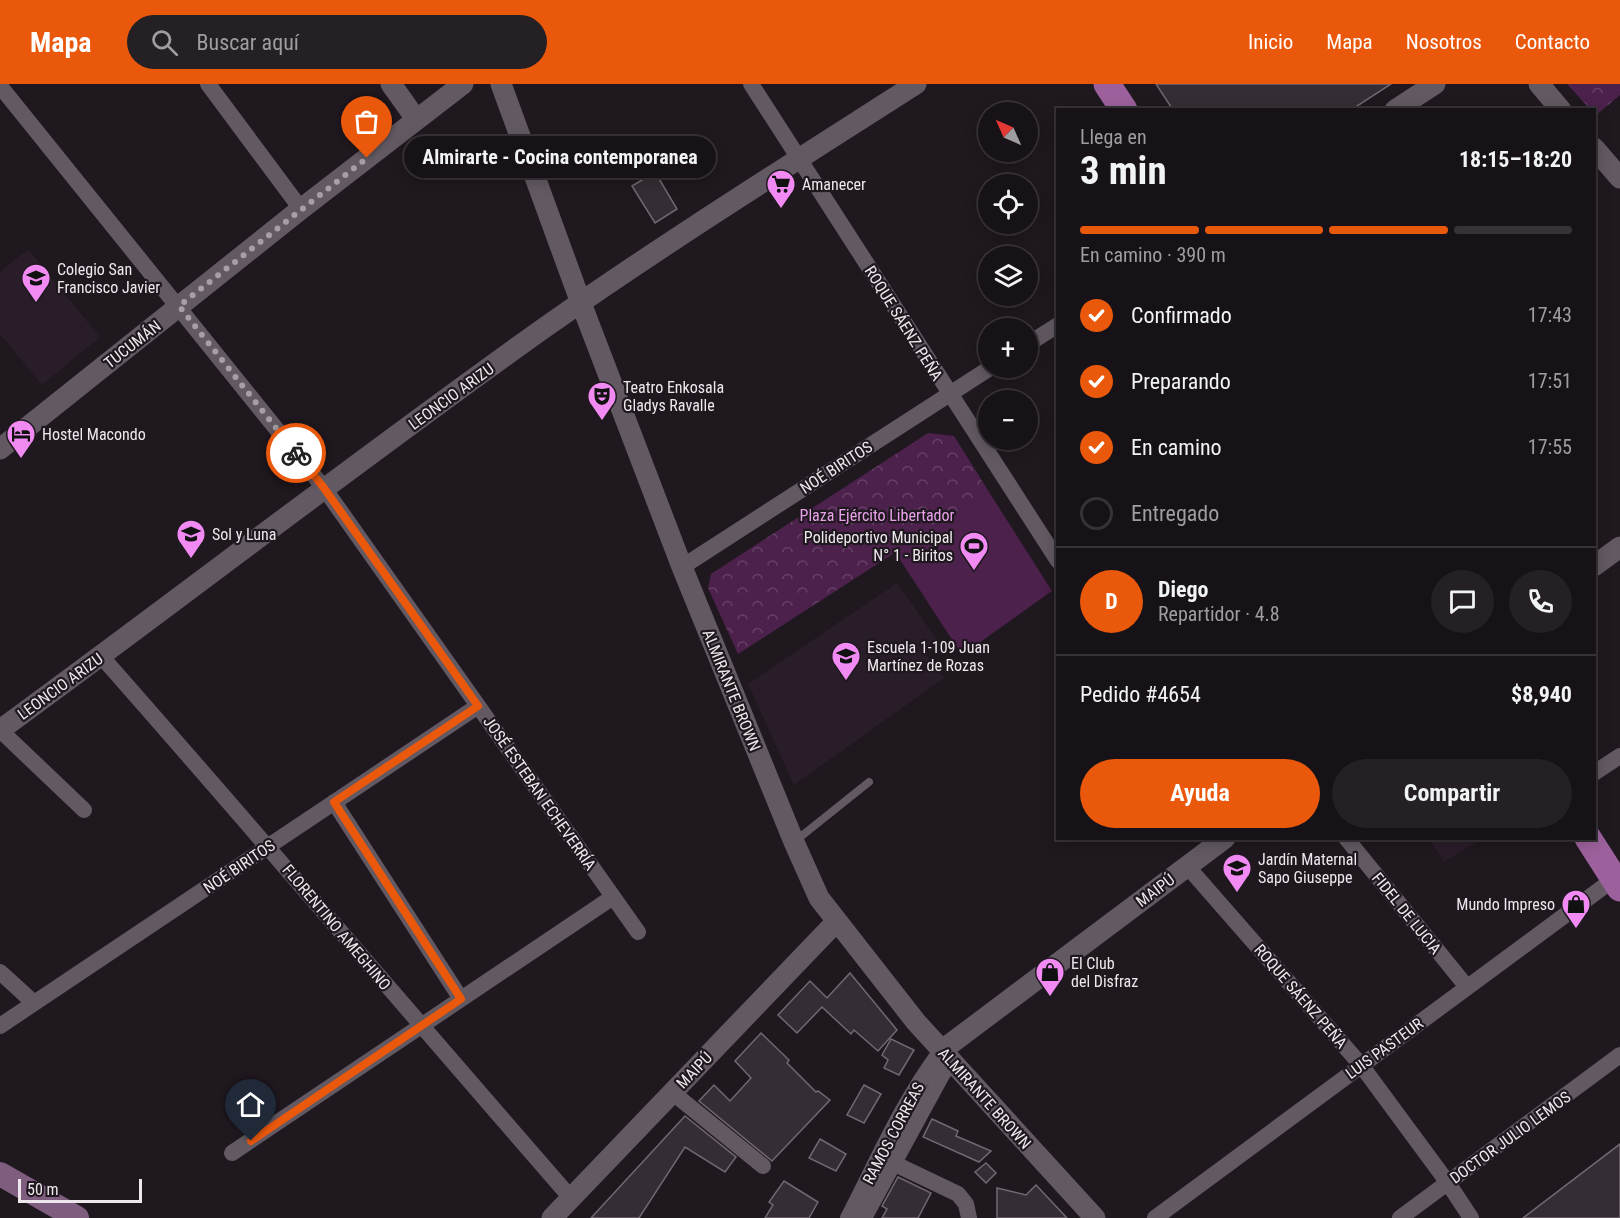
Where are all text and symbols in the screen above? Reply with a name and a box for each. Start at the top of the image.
search box [127,15,547,69]
text: Mapa [30,26,91,59]
icon: search [148,26,181,59]
text: Buscar aquí [196,30,299,55]
text: Inicio [1248,30,1293,54]
text: Mapa [1326,30,1373,54]
text: Nosotros [1406,30,1482,54]
text: Contacto [1515,30,1590,54]
pin [341,96,392,158]
north arrow [978,102,1038,162]
map controls [978,102,1038,450]
icon: bag [350,105,383,138]
text: Llega en [1080,125,1147,149]
callout: Almirarte - Cocina contemporanea [403,137,715,179]
text: Almirarte - Cocina contemporanea [422,145,698,169]
text: 18:15–18:20 [1459,147,1572,172]
text: 3 min [1080,148,1167,194]
supermarket icon: Amanecer [765,168,797,210]
button: locate [978,174,1038,234]
place label: Amanecer [802,175,866,194]
text: En camino · 390 m [1080,243,1226,267]
button: layers [978,246,1038,306]
place label: Colegio San Francisco Javier [57,260,160,297]
school or university icon: Colegio San Francisco Javier [20,262,52,304]
street label: ROQUE SÁENZ PEÑA [861,262,947,384]
icon: check [1080,299,1113,332]
text: Confirmado [1131,303,1232,328]
text: 17:43 [1528,303,1572,327]
street label: TUCUMÁN [100,316,164,372]
button: + [978,318,1038,378]
street label: LEONCIO ARIZU [405,359,498,434]
icon: check [1080,365,1113,398]
text: Preparando [1131,369,1231,394]
text: 17:51 [1528,369,1572,393]
place label: Teatro Enkosala Gladys Ravalle [623,378,724,415]
theatre icon: Teatro Enkosala Gladys Ravalle [586,380,618,422]
button: − [978,390,1038,450]
hotel icon: Hostel Macondo [5,418,37,460]
courier [266,423,326,483]
place label: Hostel Macondo [42,425,146,444]
icon: check [1080,431,1113,464]
text: En camino [1131,435,1222,460]
text: 17:55 [1528,435,1572,459]
icon: bike [280,437,313,470]
street label: NOÉ BIRITOS [797,437,876,498]
text: Entregado [1131,501,1219,526]
park label: Plaza Ejército Libertador [800,506,955,525]
school or university icon: Sol y Luna [175,518,207,560]
place label: Sol y Luna [212,525,276,544]
place label: Polideportivo Municipal N° 1 - Biritos [804,528,953,565]
sports icon: Polideportivo Municipal N° 1 - Biritos [958,530,990,572]
button: chat [1431,570,1494,633]
button: phone [1509,570,1572,633]
text: Diego [1158,577,1209,602]
text: D [1105,589,1118,614]
text: Repartidor · 4.8 [1158,602,1280,626]
street label: ALMIRANTE BROWN [699,627,765,754]
place label: Escuela 1-109 Juan Martínez de Rozas [867,638,990,675]
school or university icon: Escuela 1-109 Juan Martínez de Rozas [830,640,862,682]
street label: LEONCIO ARIZU [14,649,107,724]
text: Pedido #4654 [1080,682,1201,707]
text: $8,940 [1511,682,1572,707]
street label: JOSÉ ESTEBAN ECHEVERRÍA [479,713,600,874]
button: Ayuda [1080,759,1320,828]
button: Compartir [1332,759,1572,828]
street label: NOÉ BIRITOS [200,836,279,897]
place label: Jardín Maternal Sapo Giuseppe [1258,850,1357,887]
school or university icon: Jardín Maternal Sapo Giuseppe [1221,852,1253,894]
street label: FLORENTINO AMEGHINO [278,861,395,994]
street label: FIDEL DE LUCIA [1368,869,1445,958]
street label: MAIPÚ [1132,870,1178,911]
shop icon: Mundo Impreso [1560,888,1592,930]
place label: Mundo Impreso [1456,895,1555,914]
street label: ROQUE SÁENZ PEÑA [1250,940,1352,1052]
place label: El Club del Disfraz [1071,954,1138,991]
shop icon: El Club del Disfraz [1034,956,1066,998]
street label: LUIS PASTEUR [1342,1014,1427,1083]
street label: ALMIRANTE BROWN [934,1044,1035,1153]
street label: MAIPÚ [672,1048,716,1093]
pin [225,1079,276,1141]
street label: RAMOS CORREAS [859,1079,928,1187]
street label: DOCTOR JULIO LEMOS [1446,1087,1574,1188]
icon: home [234,1088,267,1121]
scale bar [18,1176,142,1204]
text: 50 m [27,1180,59,1199]

